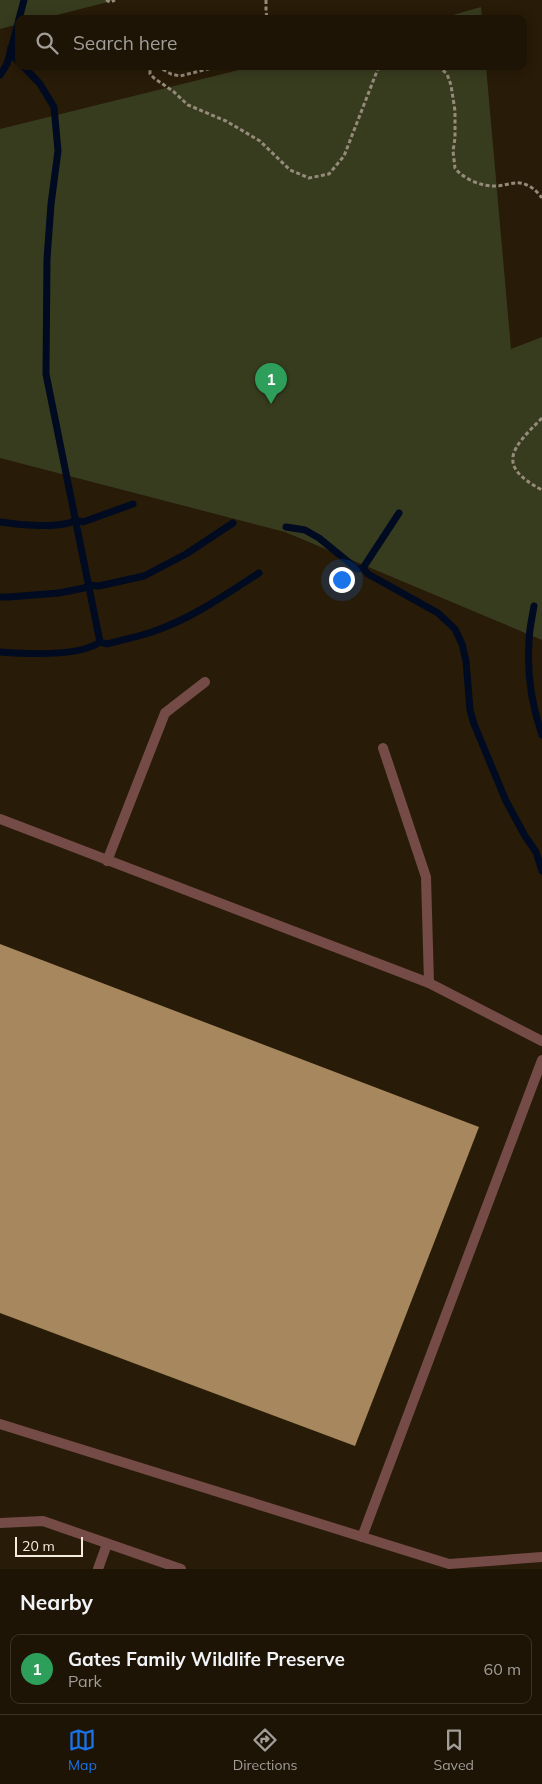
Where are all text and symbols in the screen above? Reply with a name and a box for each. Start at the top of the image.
search box [15,15,527,70]
icon: search [33,29,61,57]
text: Search here [73,31,177,55]
pin: 1 [255,363,287,404]
your location [329,567,355,593]
scale bar [15,1534,82,1557]
text: 20 m [22,1537,55,1555]
text: Nearby [20,1589,93,1615]
text: Gates Family Wildlife Preserve [68,1647,345,1671]
text: 1 [32,1659,42,1679]
text: 60 m [484,1659,521,1679]
text: Park [68,1671,102,1691]
tab: Map [68,1726,97,1774]
tab: Directions [233,1726,298,1774]
tab: Saved [434,1726,474,1774]

